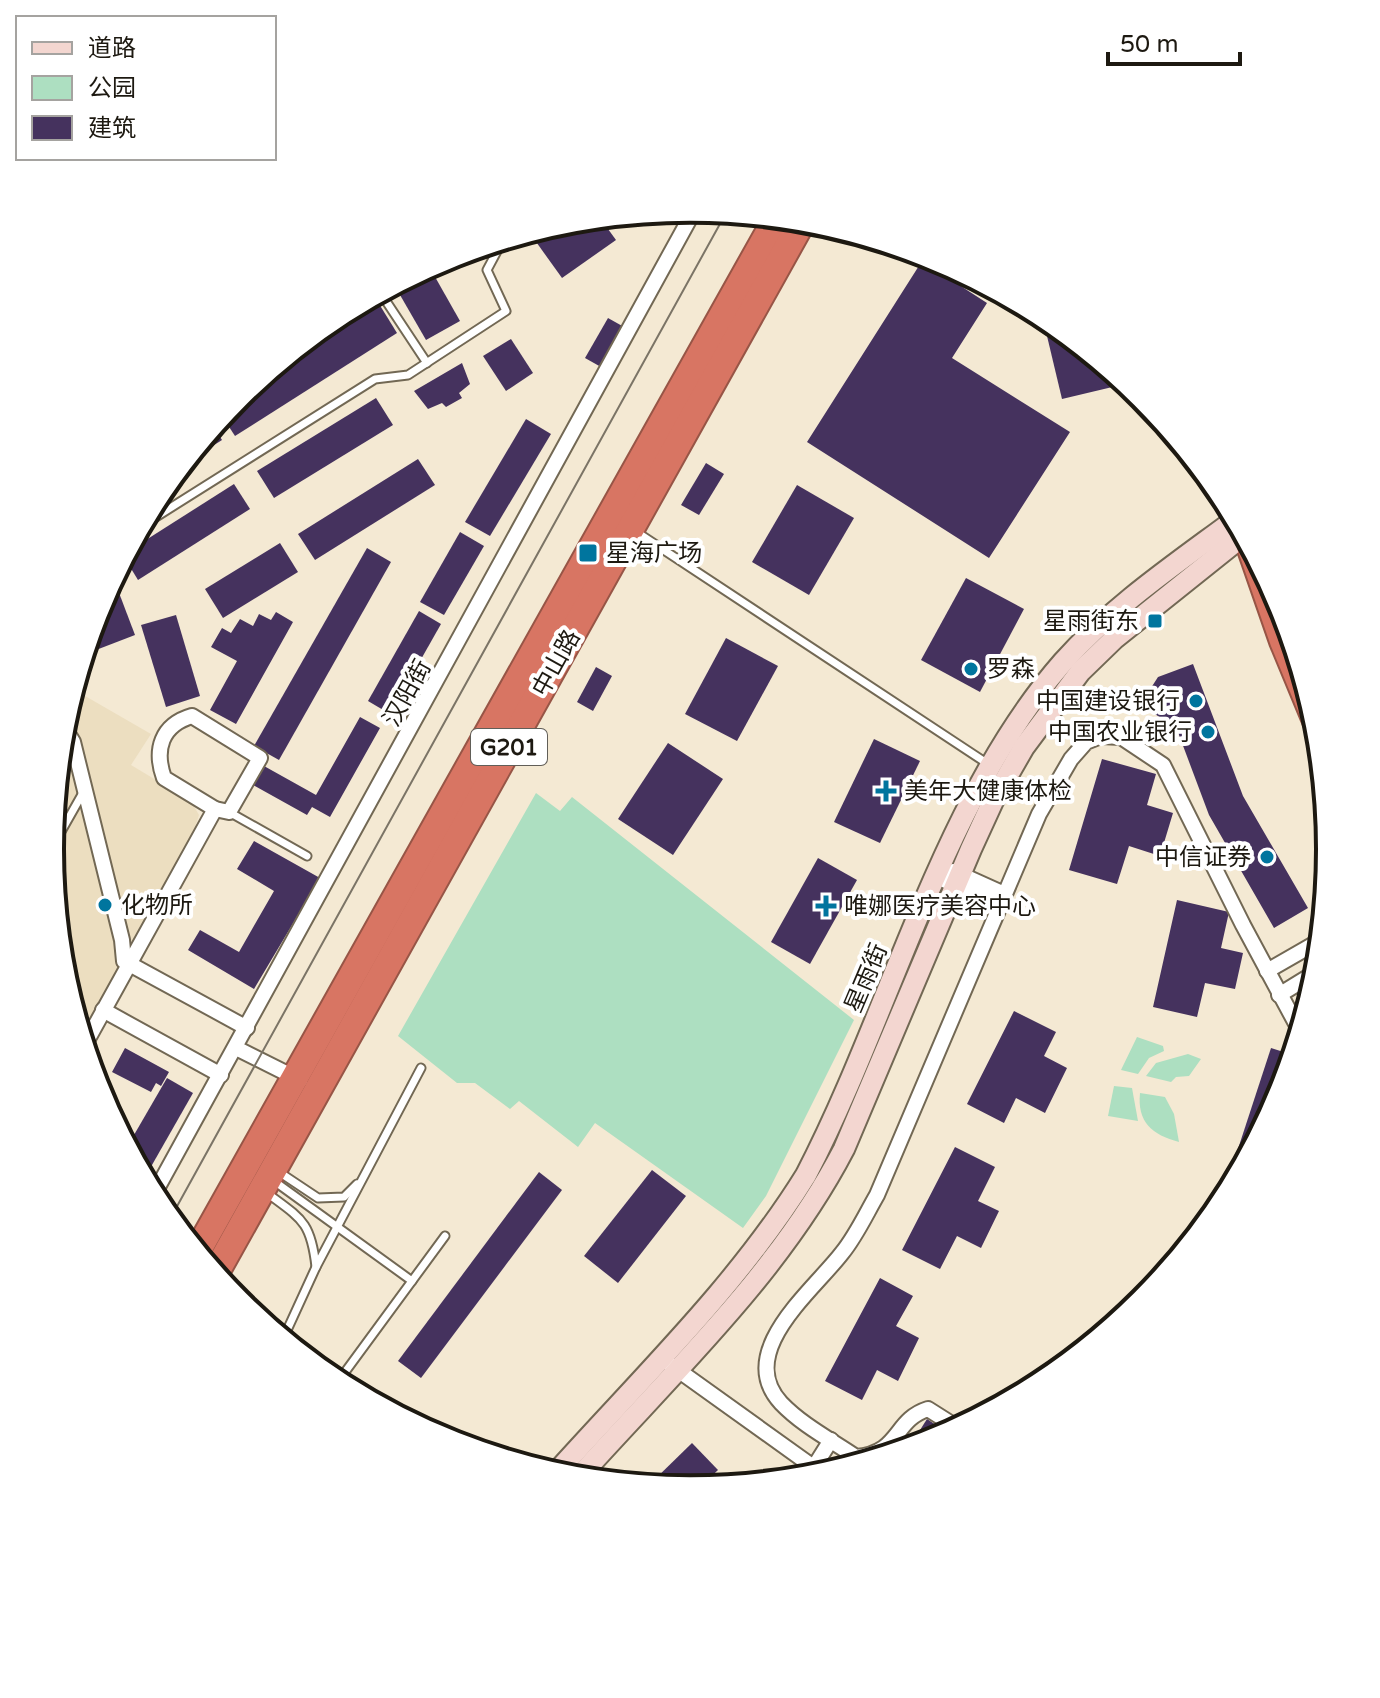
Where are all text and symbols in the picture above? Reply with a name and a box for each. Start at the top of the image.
legend [16,16,276,160]
scale bar [1108,16,1240,66]
text: 50 m [1120,30,1178,59]
text: 道路 [88,34,136,63]
text: 公园 [88,74,136,103]
text: 建筑 [88,114,136,143]
place label: 星海广场 [606,539,702,568]
marker: 星海广场 [577,542,599,564]
place label: 星雨街东 [1043,607,1139,636]
marker: 星雨街东 [1146,612,1164,630]
street label: 中山路 [526,625,587,702]
street label: 汉阳街 [377,655,438,732]
place label: 罗森 [987,655,1035,684]
marker: 罗森 [962,660,980,678]
place label: 中国建设银行 [1036,687,1180,716]
marker: 中国建设银行 [1187,692,1205,710]
place label: 中国农业银行 [1048,718,1192,747]
marker: 中国农业银行 [1199,723,1217,741]
road number: G201 [471,729,547,765]
place label: 美年大健康体检 [904,777,1072,806]
marker: 美年大健康体检 [875,780,897,802]
place label: 中信证券 [1155,843,1251,872]
marker: 中信证券 [1258,848,1276,866]
place label: 化物所 [121,891,193,920]
place label: 唯娜医疗美容中心 [844,892,1036,921]
marker: 唯娜医疗美容中心 [815,895,837,917]
marker: 化物所 [96,896,114,914]
street label: 星雨街 [839,939,894,1017]

